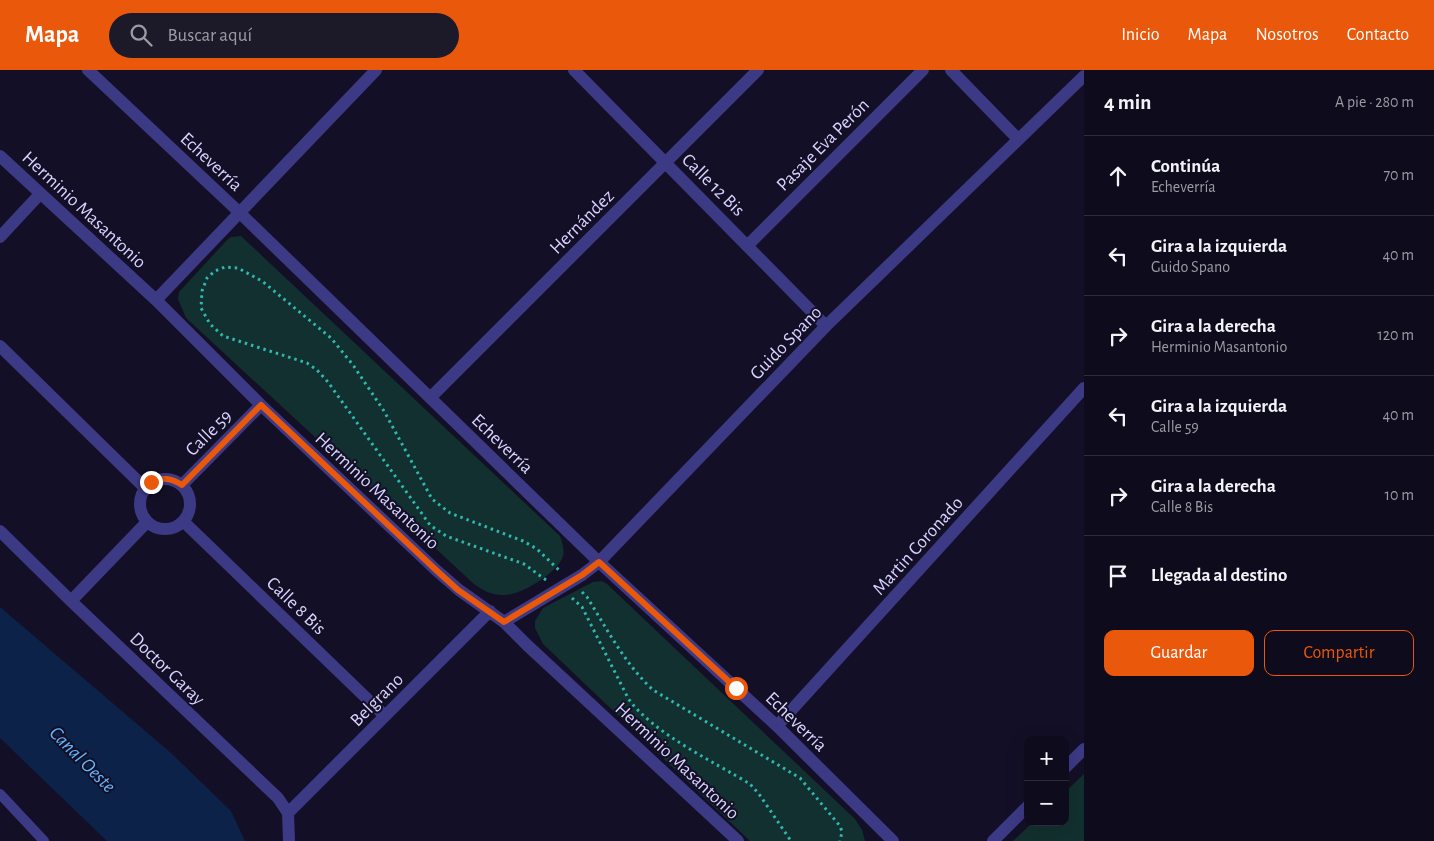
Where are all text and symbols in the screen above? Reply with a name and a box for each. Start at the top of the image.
search box [109,13,459,58]
icon: search [127,21,155,49]
text: Mapa [25,23,79,47]
text: Buscar aquí [167,26,252,45]
text: Inicio [1121,26,1160,44]
text: Mapa [1188,26,1227,44]
text: Nosotros [1255,26,1319,44]
text: Contacto [1347,26,1409,44]
text: 4 min [1104,92,1151,113]
text: A pie · 280 m [1335,94,1414,110]
street label: Pasaje Eva Perón [773,95,873,195]
street label: Echeverría [176,129,246,195]
street label: Herminio Masantonio [18,148,150,272]
street label: Calle 12 Bis [678,150,748,220]
text: Continúa [1151,157,1220,176]
icon: ahead [1104,162,1132,190]
text: 70 m [1383,167,1414,183]
text: Echeverría [1151,179,1216,195]
street label: Hernández [546,186,618,258]
text: Gira a la izquierda [1151,237,1287,256]
icon: left [1104,242,1132,270]
text: 40 m [1382,247,1414,263]
text: Guido Spano [1151,259,1230,275]
street label: Guido Spano [747,303,826,383]
text: Gira a la derecha [1151,317,1276,336]
icon: right [1104,322,1132,350]
text: 120 m [1377,327,1414,343]
text: Herminio Masantonio [1151,339,1287,355]
text: Gira a la izquierda [1151,397,1287,416]
icon: left [1104,402,1132,430]
street label: Calle 59 [182,406,236,460]
text: 40 m [1382,407,1414,423]
street label: Echeverría [468,411,536,478]
text: Calle 59 [1151,419,1199,435]
street label: Herminio Masantonio [311,429,443,553]
route end [140,471,163,494]
text: Gira a la derecha [1151,477,1276,496]
icon: right [1104,482,1132,510]
text: 10 m [1385,487,1414,503]
street label: Martin Coronado [869,493,967,599]
text: Calle 8 Bis [1151,499,1213,515]
icon: arrive [1104,562,1132,590]
text: Llegada al destino [1151,566,1288,585]
street label: Calle 8 Bis [263,574,329,639]
street label: Doctor Garay [126,629,208,709]
button: Guardar [1104,630,1254,676]
button: Compartir [1264,630,1414,676]
street label: Belgrano [347,670,407,730]
route start [725,677,748,700]
street label: Echeverría [762,689,830,756]
street label: Herminio Masantonio [611,699,743,823]
water label: Canal Oeste [45,723,120,797]
map controls [1024,736,1069,826]
button: + [1024,736,1069,781]
button: − [1024,781,1069,826]

